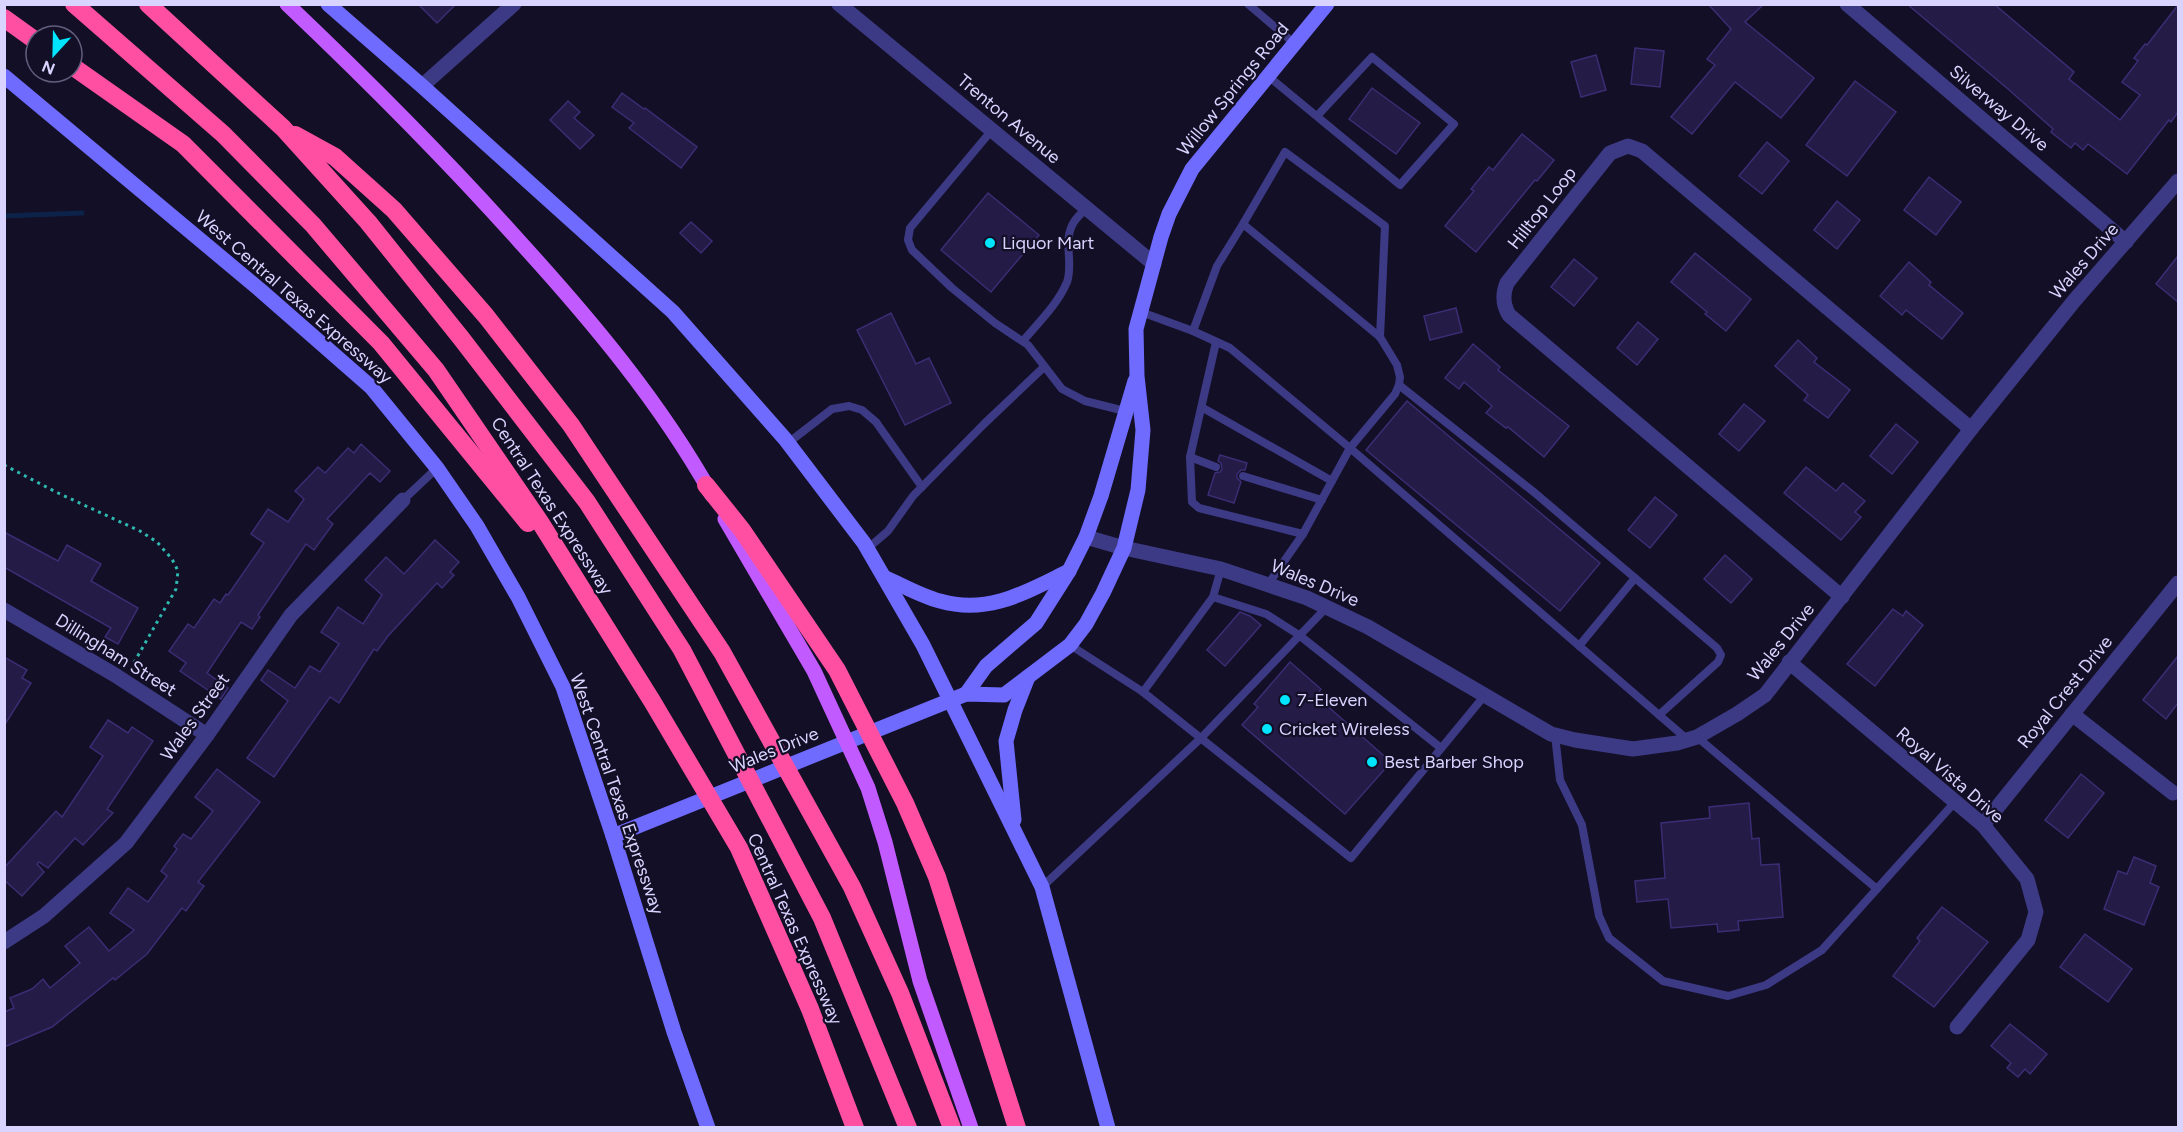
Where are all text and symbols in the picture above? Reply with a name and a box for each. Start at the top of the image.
street label: Willow Springs Road [1173,18,1293,160]
north arrow [24,24,84,84]
text: N [39,56,58,79]
street label: Silverway Drive [1945,60,2053,156]
street label: Trenton Avenue [953,70,1065,169]
street label: Hilltop Loop [1503,162,1581,254]
street label: West Central Texas Expressway [191,206,397,389]
street label: Wales Drive [2045,218,2123,304]
place label: Liquor Mart [1002,232,1094,254]
marker: Liquor Mart [983,236,997,250]
street label: Central Texas Expressway [486,413,618,599]
street label: Wales Drive [1267,555,1363,612]
street label: Wales Drive [1743,598,1819,685]
street label: Dillingham Street [51,609,181,701]
street label: Royal Crest Drive [2013,631,2117,753]
street label: Wales Street [156,669,234,765]
street label: West Central Texas Expressway [565,671,669,918]
place label: 7-Eleven [1297,689,1367,711]
marker: 7-Eleven [1278,693,1292,707]
place label: Cricket Wireless [1279,718,1410,740]
street label: Wales Drive [726,722,822,778]
marker: Cricket Wireless [1260,722,1274,736]
street label: Royal Vista Drive [1892,722,2008,828]
place label: Best Barber Shop [1384,751,1524,773]
marker: Best Barber Shop [1365,755,1379,769]
street label: Central Texas Expressway [743,830,847,1029]

